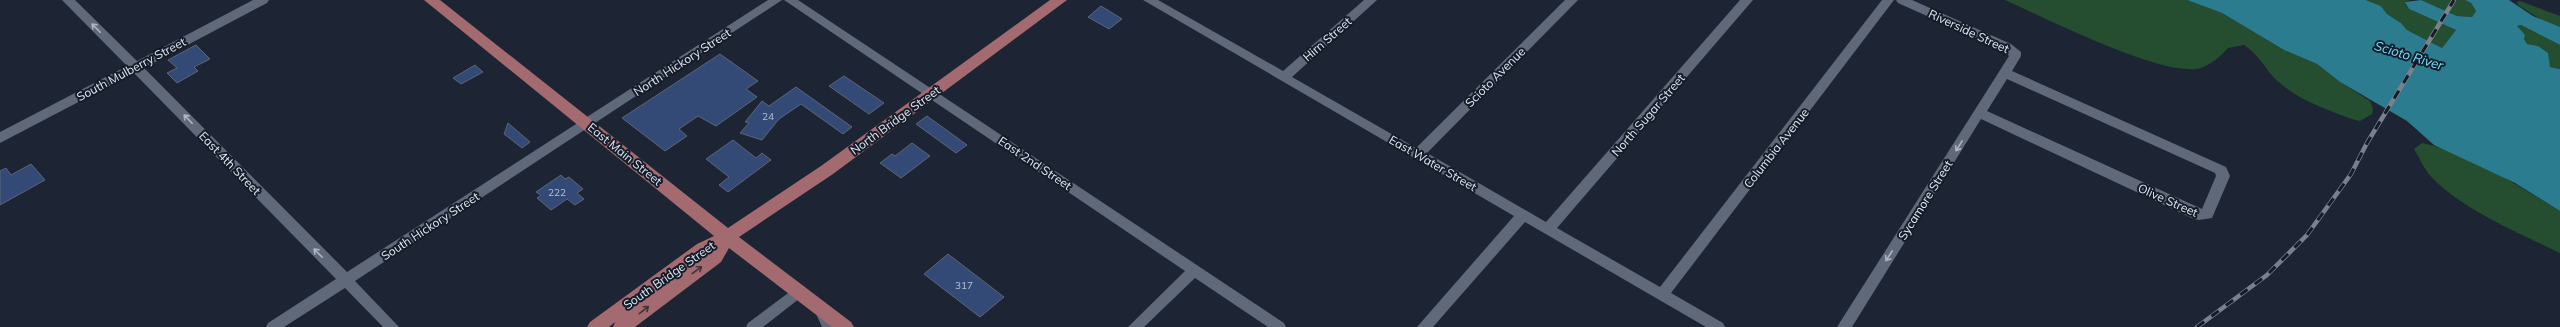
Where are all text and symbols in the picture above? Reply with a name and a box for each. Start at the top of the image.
street label: Riverside Street [1926,6,2012,56]
street label: Hirn Street [1300,14,1354,64]
one-way arrow [91,23,101,33]
street label: North Hickory Street [630,25,734,99]
street label: South Mulberry Street [74,34,188,104]
water label: Scioto River [2373,37,2446,73]
street label: Scioto Avenue [1462,44,1528,110]
street label: North Sugar Street [1608,71,1688,159]
street label: North Bridge Street [847,82,943,158]
street label: Columbia Avenue [1740,105,1812,191]
house number: 24 [762,110,774,123]
one-way arrow [183,114,193,124]
street label: East Main Street [585,120,665,188]
street label: East 4th Street [196,128,264,198]
street label: East Water Street [1387,132,1479,194]
street label: East 2nd Street [996,133,1074,193]
one-way arrow [1954,140,1962,152]
street label: Sycamore Street [1894,157,1956,243]
street label: Olive Street [2136,180,2200,220]
house number: 222 [548,186,566,199]
street label: South Hickory Street [378,189,482,263]
street label: South Bridge Street [620,238,718,312]
one-way arrow [313,248,323,258]
one-way arrow [1885,250,1893,262]
one-way arrow [691,266,702,275]
house number: 317 [955,279,973,292]
one-way arrow [638,306,649,315]

